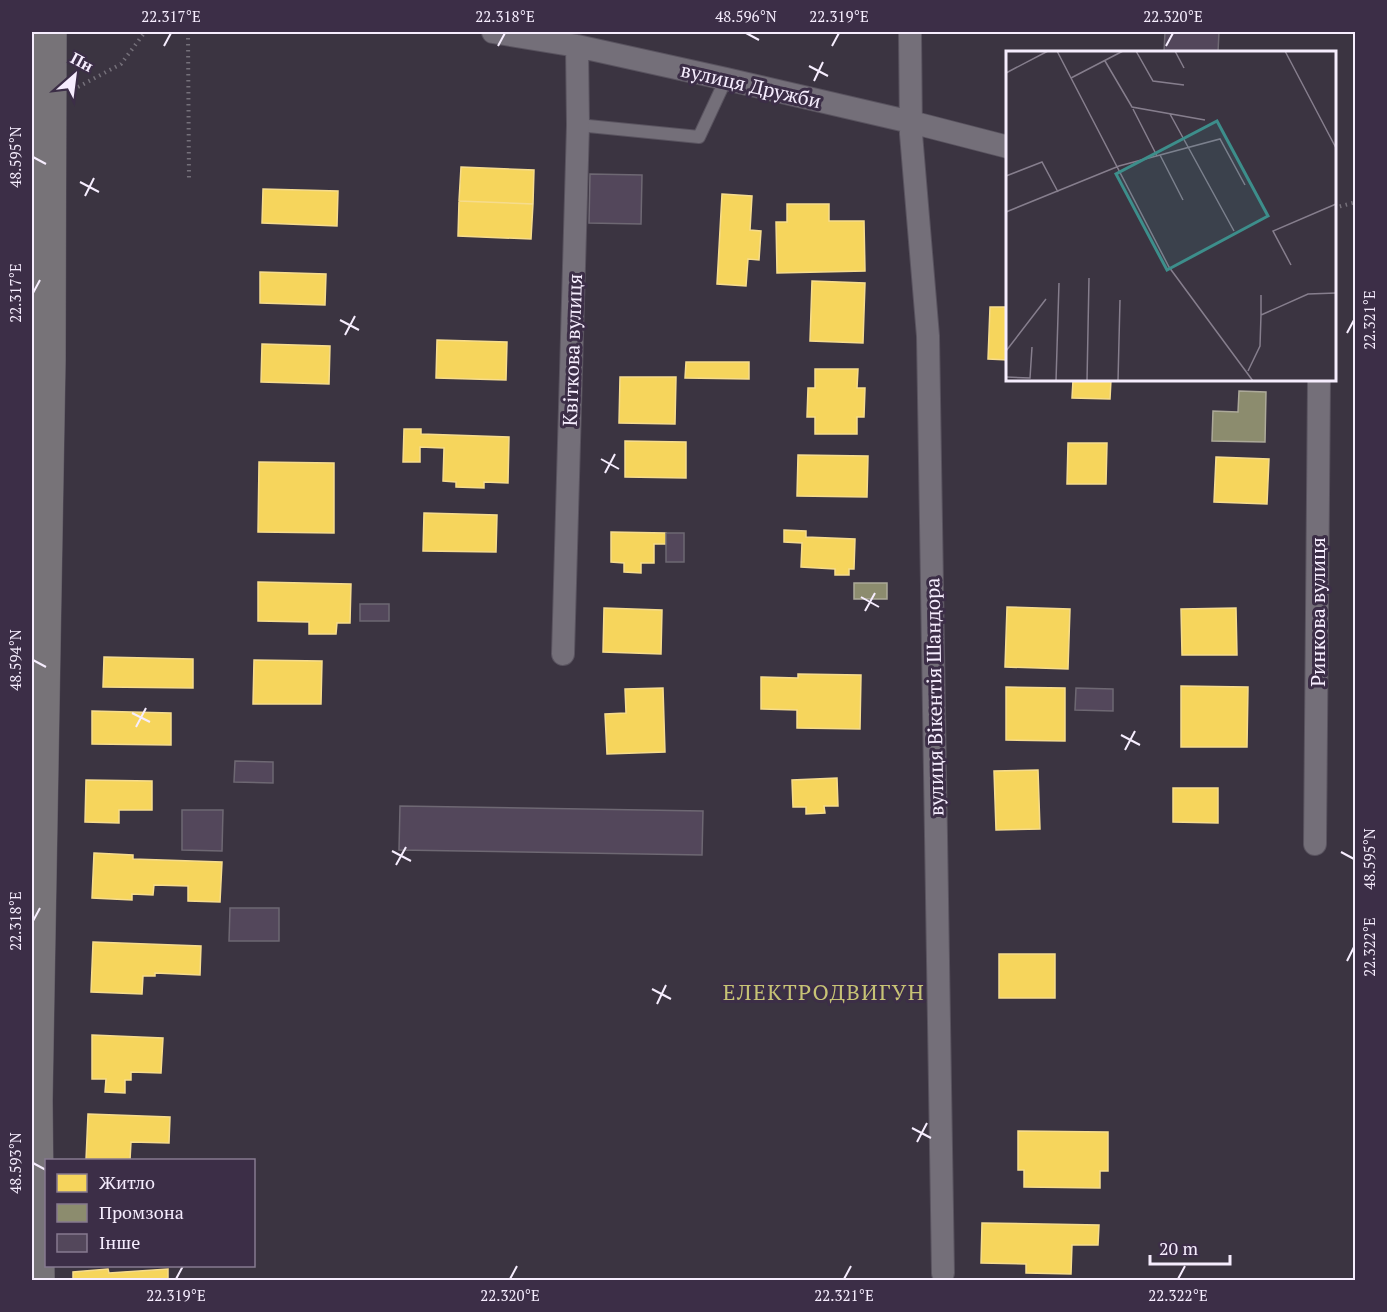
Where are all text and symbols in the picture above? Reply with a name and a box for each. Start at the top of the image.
text: 22.317°E [141,6,201,26]
text: 22.318°E [475,6,535,26]
text: 48.596°N [715,6,777,26]
text: 22.319°E [809,6,869,26]
text: 22.320°E [1143,6,1203,26]
north arrow [45,45,105,105]
text: Пн [67,47,98,77]
inset map [1006,51,1336,381]
street label: вулиця Дружби [678,56,824,114]
text: 48.595°N [5,126,25,188]
text: 22.317°E [5,263,25,323]
street label: Квіткова вулиця [556,273,588,427]
text: 22.321°E [1359,290,1379,350]
street label: Ринкова вулиця [1304,537,1331,687]
street label: вулиця Вікентія Шандора [918,578,950,816]
text: 48.594°N [5,629,25,691]
text: 48.595°N [1359,828,1379,890]
text: 22.318°E [5,891,25,951]
text: 22.322°E [1359,917,1379,977]
district label: ЕЛЕКТРОДВИГУН [723,977,925,1006]
text: 48.593°N [5,1132,25,1194]
legend [45,1159,255,1267]
text: Житло [99,1170,155,1194]
text: Промзона [99,1200,184,1224]
scale bar [1150,1228,1230,1266]
text: Інше [99,1230,140,1254]
text: 20 m [1159,1236,1199,1260]
text: 22.319°E [146,1285,206,1305]
text: 22.320°E [480,1285,540,1305]
text: 22.321°E [814,1285,874,1305]
text: 22.322°E [1148,1285,1208,1305]

